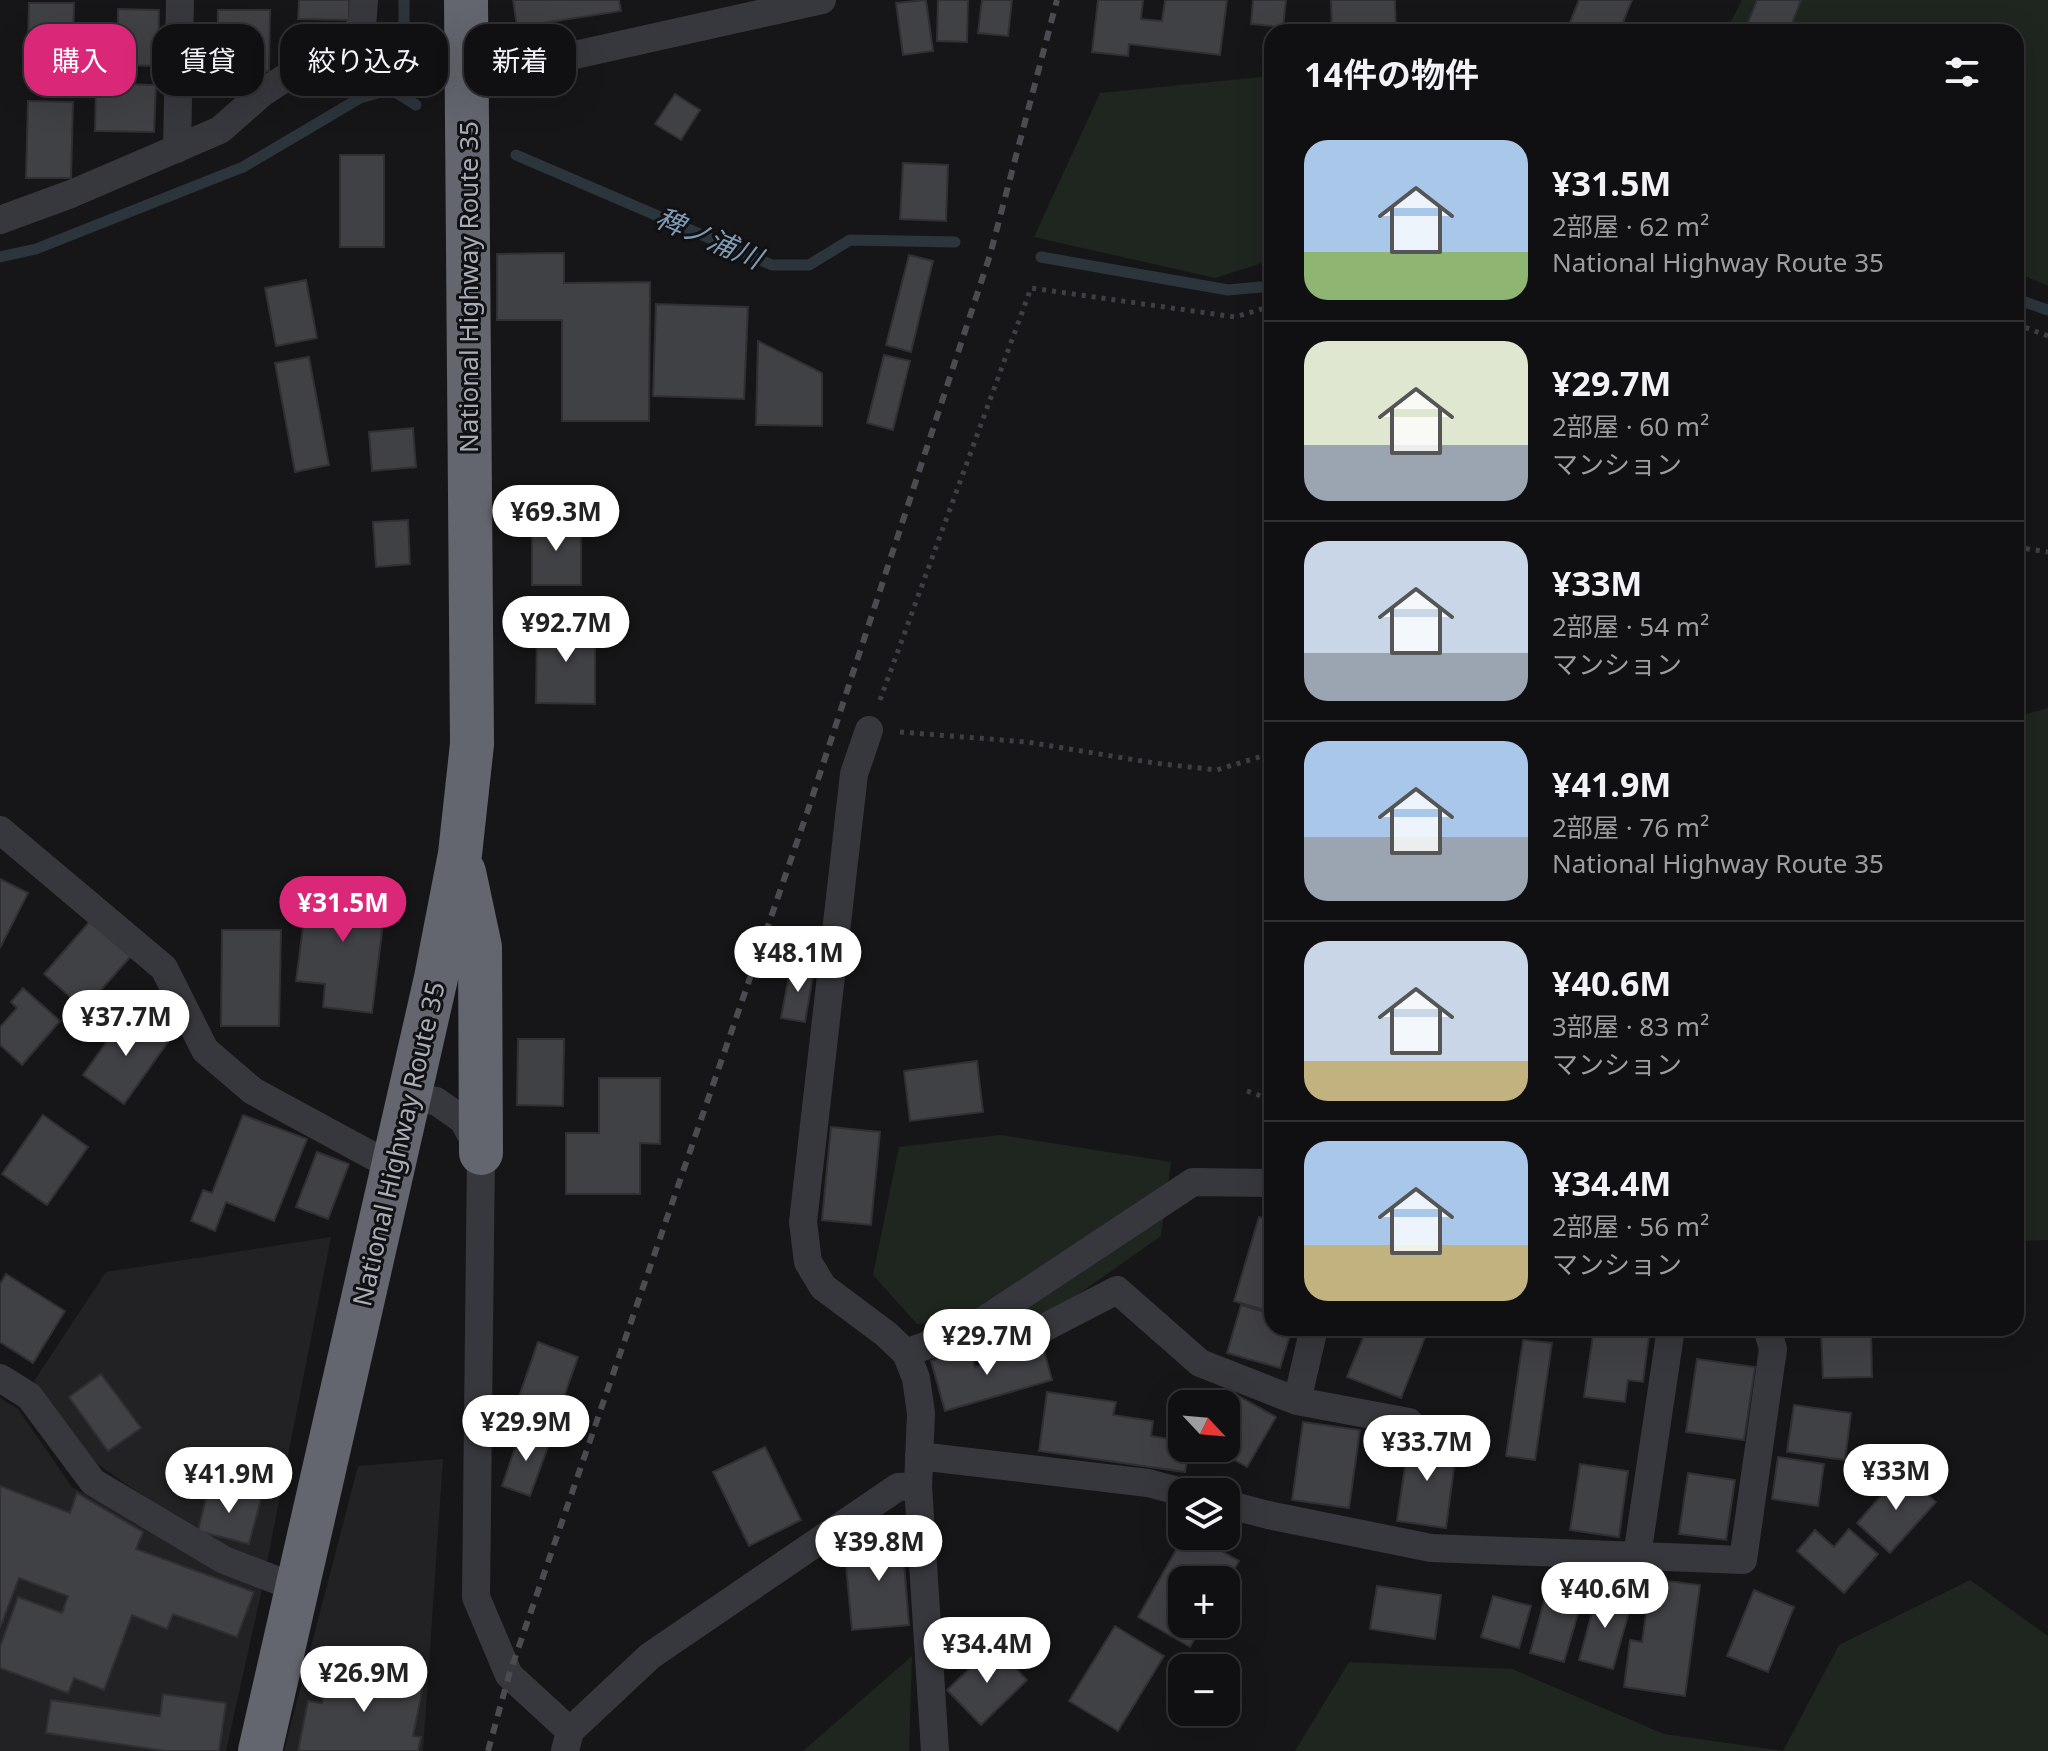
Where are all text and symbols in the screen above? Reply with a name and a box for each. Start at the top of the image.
chip: 購入 [24,24,136,96]
chip: 賃貸 [152,24,264,96]
chip: 絞り込み [280,24,448,96]
chip: 新着 [464,24,576,96]
icon: filters [1940,50,1984,94]
text: 14件の物件 [1304,51,1479,97]
street label: National Highway Route 35 [450,121,486,453]
text: ¥31.5M [1552,160,1671,206]
icon: home [1368,172,1464,268]
water label: 稗ノ浦川 [650,198,771,278]
text: 2部屋 · 62 m² [1552,208,1709,244]
text: National Highway Route 35 [1552,244,1884,280]
text: ¥29.7M [1552,360,1671,406]
icon: home [1368,373,1464,469]
text: 2部屋 · 60 m² [1552,408,1709,444]
text: マンション [1552,446,1682,482]
pin: ¥69.3M [491,485,621,553]
text: ¥69.3M [510,493,602,529]
text: ¥33M [1552,560,1642,606]
icon: home [1368,573,1464,669]
pin: ¥92.7M [501,596,631,664]
text: ¥92.7M [520,604,612,640]
text: 2部屋 · 54 m² [1552,608,1709,644]
text: マンション [1552,646,1682,682]
text: ¥41.9M [1552,761,1671,807]
icon: home [1368,773,1464,869]
text: 2部屋 · 76 m² [1552,809,1709,845]
text: National Highway Route 35 [1552,845,1884,881]
pin: ¥31.5M [278,876,408,944]
text: ¥31.5M [297,884,389,920]
pin: ¥48.1M [733,926,863,994]
text: ¥48.1M [752,934,844,970]
text: ¥40.6M [1552,960,1671,1006]
icon: home [1368,973,1464,1069]
street label: National Highway Route 35 [343,978,453,1310]
pin: ¥37.7M [61,990,191,1058]
text: ¥37.7M [80,998,172,1034]
text: 3部屋 · 83 m² [1552,1008,1709,1044]
text: マンション [1552,1046,1682,1082]
text: ¥34.4M [1552,1160,1671,1206]
icon: home [1368,1173,1464,1269]
text: 2部屋 · 56 m² [1552,1208,1709,1244]
text: マンション [1552,1246,1682,1282]
pin: ¥29.7M [922,1309,1052,1377]
text: ¥29.7M [941,1317,1033,1353]
north arrow [1168,1390,1240,1462]
map controls [1168,1390,1240,1726]
pin: ¥29.9M [461,1395,591,1463]
text: ¥29.9M [480,1403,572,1439]
pin: ¥33.7M [1362,1415,1492,1483]
text: ¥33.7M [1381,1423,1473,1459]
pin: ¥33M [1849,1444,1943,1512]
pin: ¥41.9M [164,1447,294,1515]
text: ¥33M [1861,1452,1931,1488]
text: ¥41.9M [183,1455,275,1491]
button: layers [1168,1478,1240,1550]
pin: ¥39.8M [814,1515,944,1583]
text: ¥39.8M [833,1523,925,1559]
pin: ¥40.6M [1540,1562,1670,1630]
button: + [1168,1566,1240,1638]
text: ¥40.6M [1559,1570,1651,1606]
pin: ¥34.4M [922,1617,1052,1685]
text: ¥34.4M [941,1625,1033,1661]
pin: ¥26.9M [299,1646,429,1714]
text: ¥26.9M [318,1654,410,1690]
button: − [1168,1654,1240,1726]

